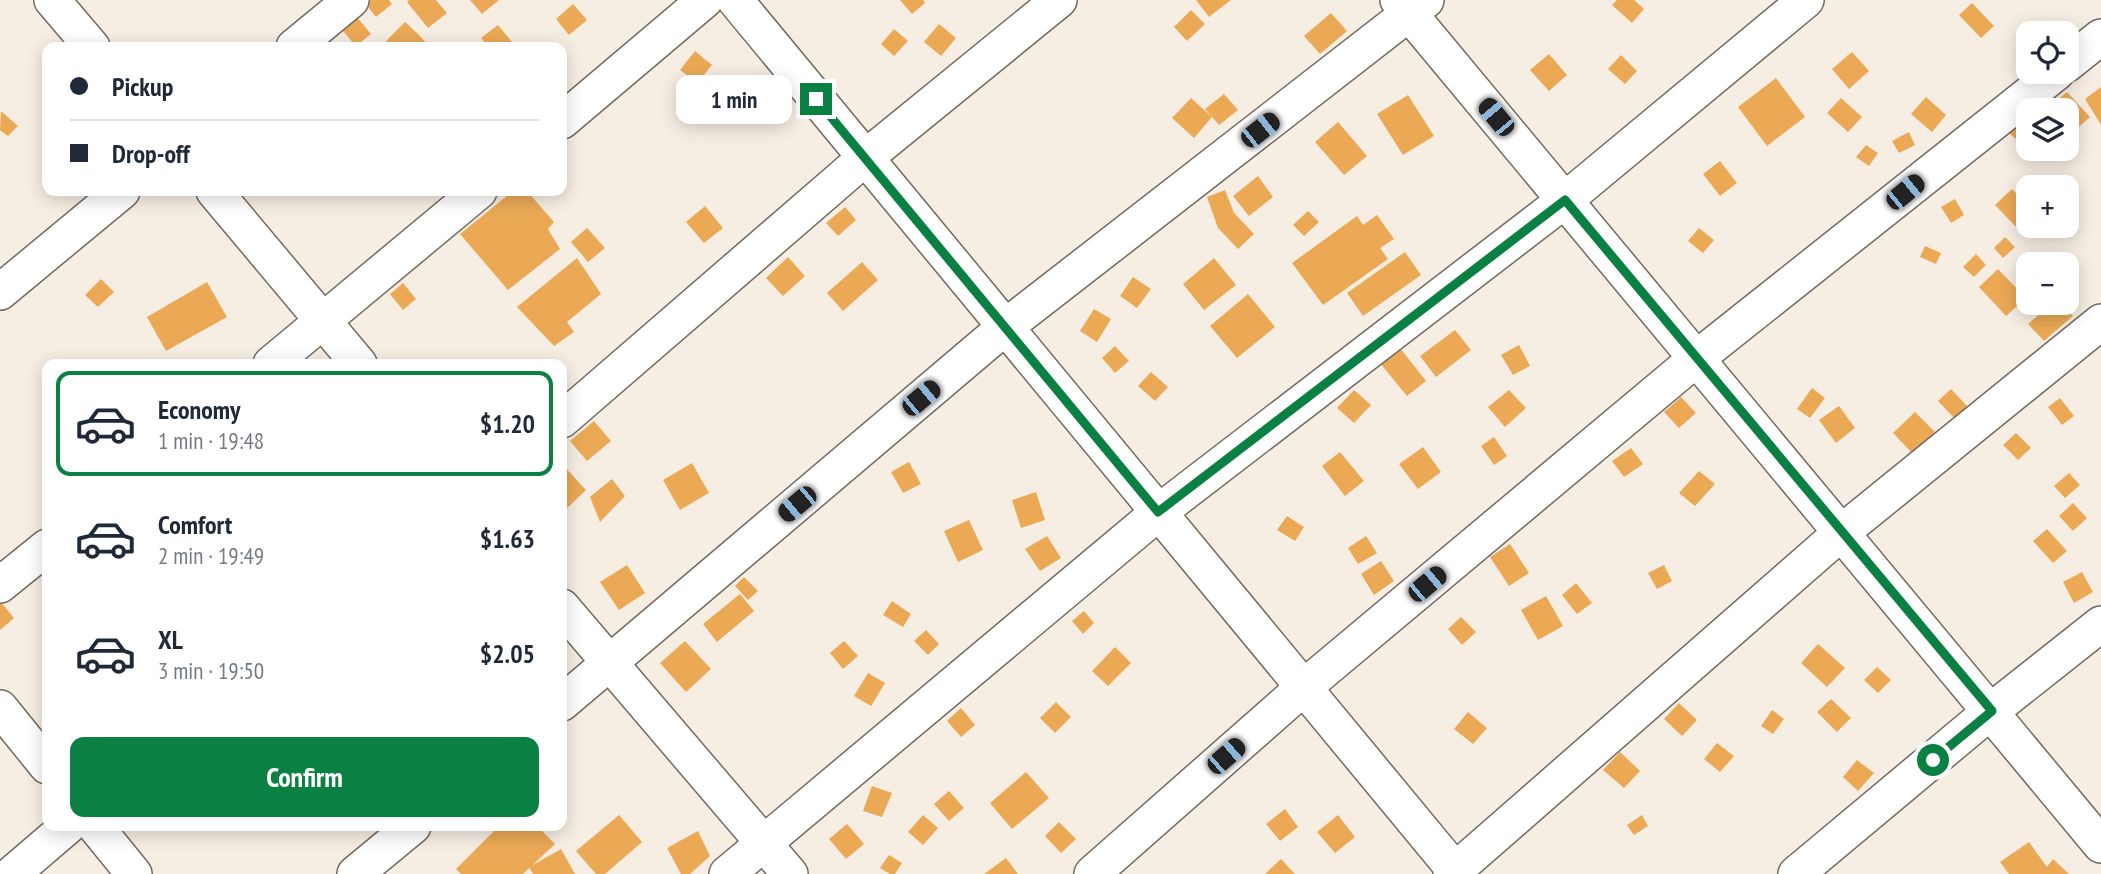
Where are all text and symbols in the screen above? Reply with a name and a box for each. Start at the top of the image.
map controls [2016,21,2079,315]
button: locate [2016,21,2079,84]
text: Pickup [112,70,173,103]
callout: 1 min [676,74,792,124]
route end [800,83,832,115]
text: 1 min [711,85,757,114]
car [1475,94,1518,140]
button: layers [2016,98,2079,161]
car [1237,109,1284,151]
text: Drop-off [112,137,190,170]
car [1883,171,1928,213]
button: + [2016,175,2079,238]
button: − [2016,252,2079,315]
car [899,376,944,420]
icon: car [74,392,137,455]
text: Economy [158,393,240,426]
text: $1.20 [480,407,535,440]
text: 1 min · 19:48 [158,426,264,455]
car [775,482,820,526]
icon: car [74,507,137,570]
text: Comfort [158,508,232,541]
text: $1.63 [480,522,535,555]
text: 2 min · 19:49 [158,541,264,570]
car [1405,562,1450,606]
icon: car [74,622,137,685]
text: XL [158,623,183,656]
text: $2.05 [480,637,535,670]
text: 3 min · 19:50 [158,656,264,685]
car [1204,734,1249,778]
button: Confirm [70,737,539,817]
route start [1917,744,1949,776]

